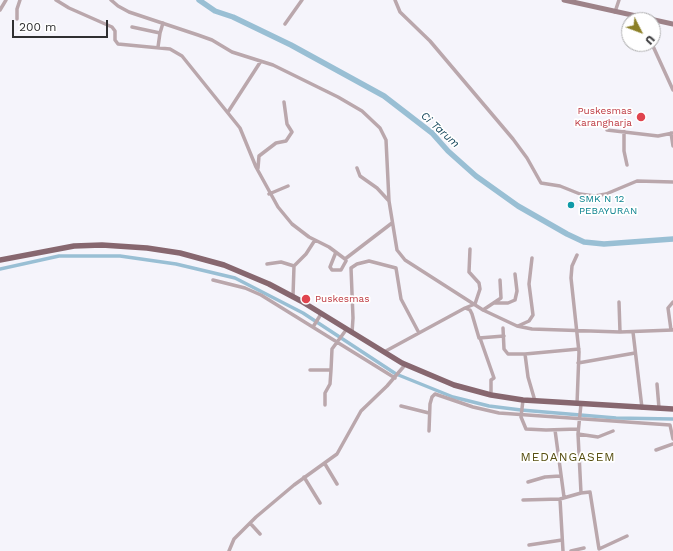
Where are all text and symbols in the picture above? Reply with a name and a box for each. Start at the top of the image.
scale bar [14,12,110,38]
north arrow [621,12,661,52]
text: 200 m [19,20,56,34]
text: U [642,32,657,47]
place label: Puskesmas Karangharja [575,105,632,128]
water label: Ci Tarum [418,109,462,151]
marker: Puskesmas Karangharja [635,111,647,123]
place label: SMK N 12 PEBAYURAN [579,193,637,216]
marker: SMK N 12 PEBAYURAN [566,200,576,210]
marker: Puskesmas [300,293,312,305]
place label: Puskesmas [315,293,370,305]
district label: MEDANGASEM [520,450,616,464]

